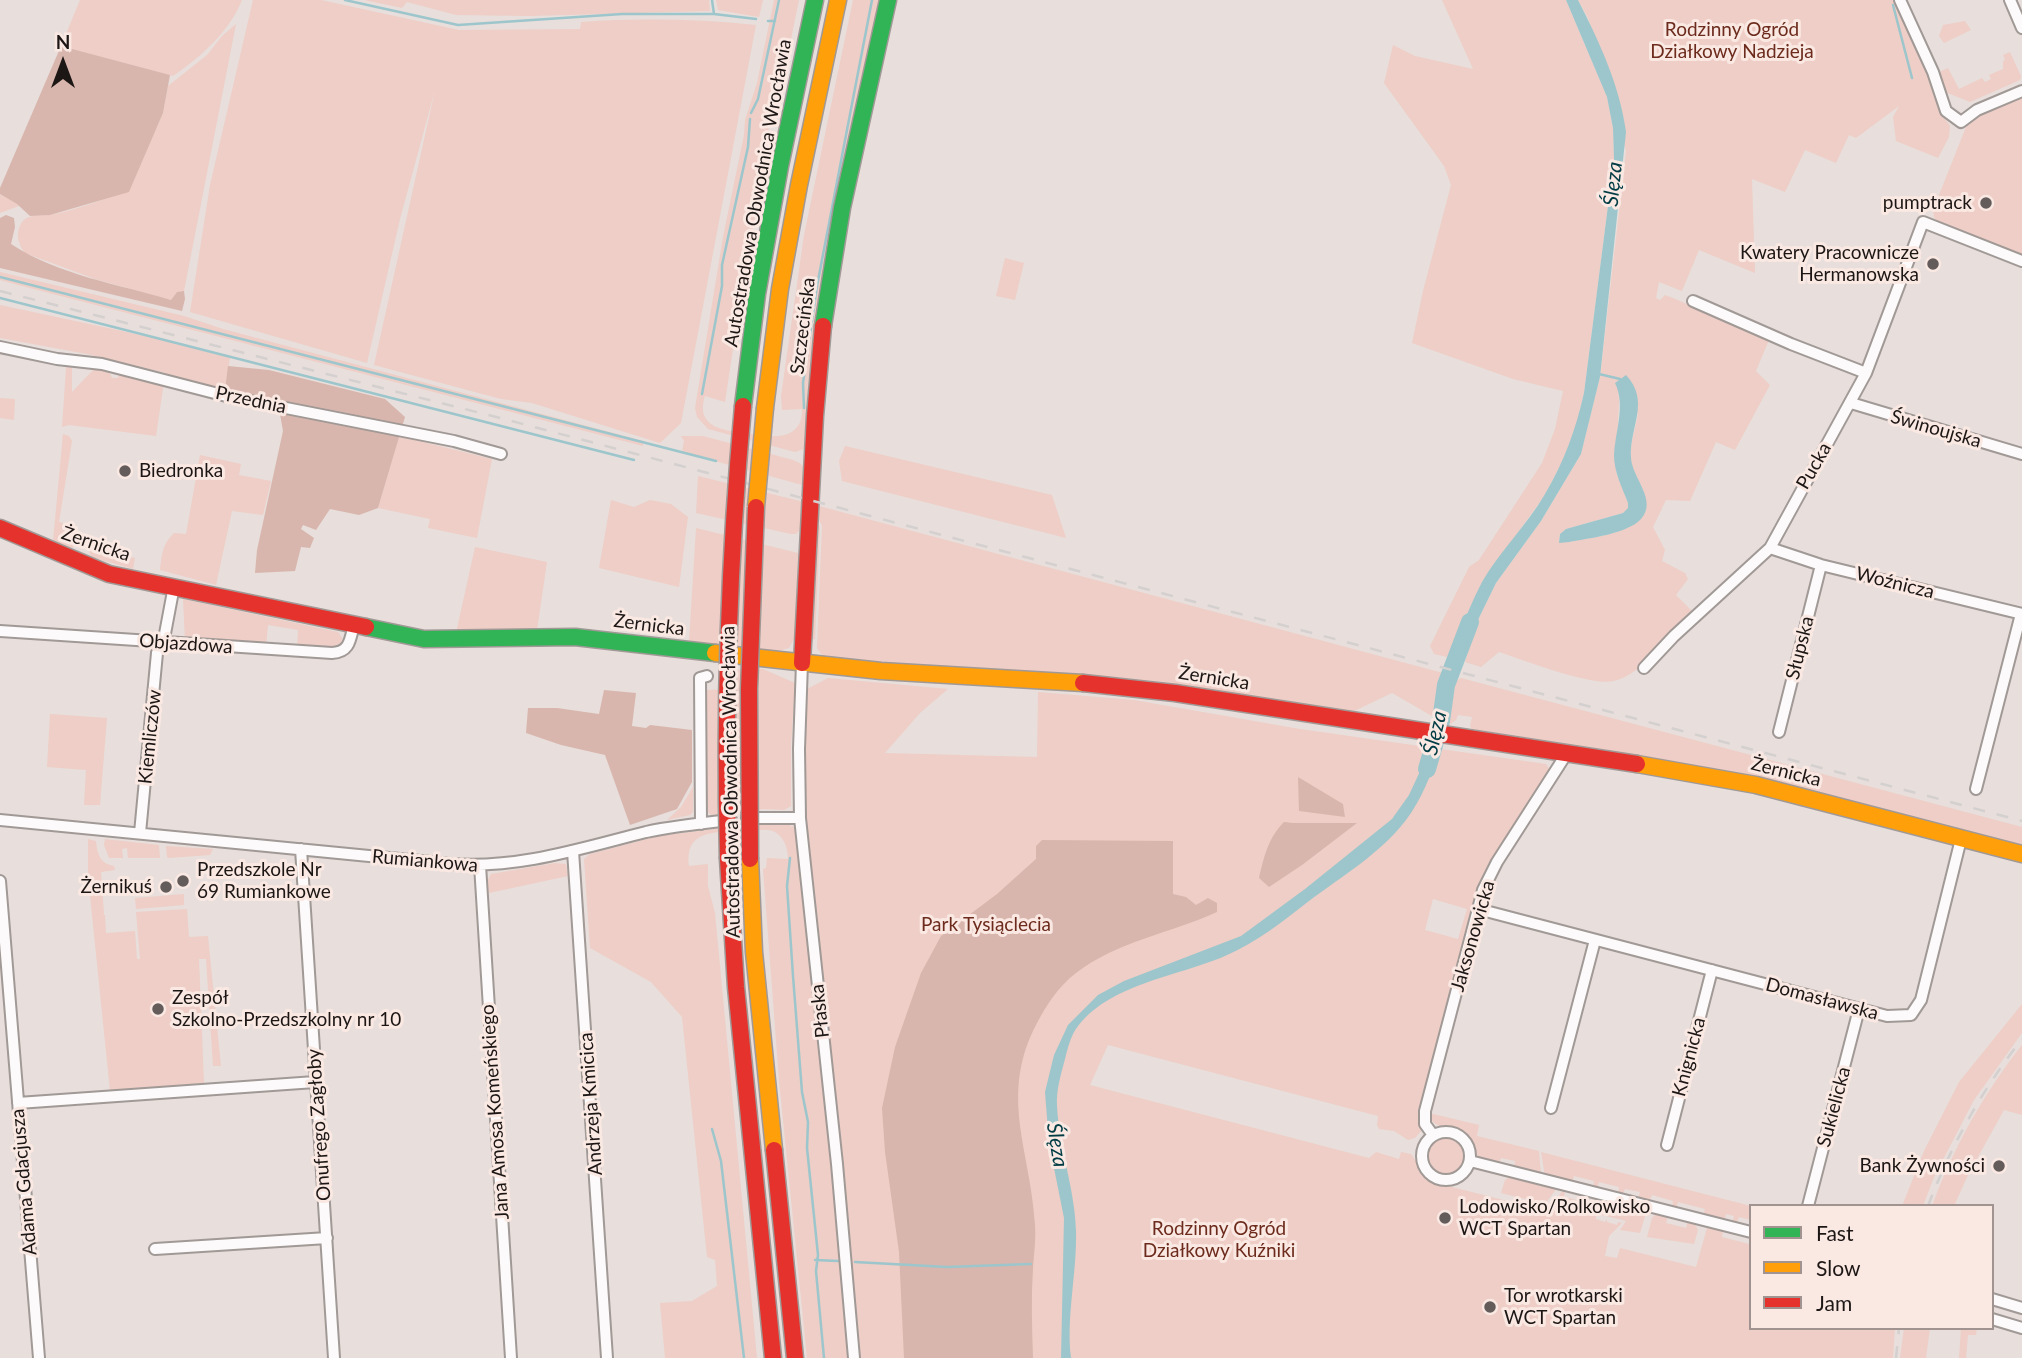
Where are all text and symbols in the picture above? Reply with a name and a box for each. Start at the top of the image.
park label: Rodzinny Ogród Działkowy Nadzieja [1650,19,1814,63]
north arrow [28,28,98,98]
text: N [56,30,70,53]
street label: Autostradowa Obwodnica Wrocławia [720,37,796,349]
water label: Ślęza [1598,160,1628,208]
place label: pumptrack [1883,192,1972,214]
marker: pumptrack [1978,195,1994,211]
place label: Kwatery Pracownicze Hermanowska [1740,242,1919,286]
marker: Kwatery Pracownicze Hermanowska [1925,256,1941,272]
street label: Szczecińska [786,276,820,376]
street label: Przednia [213,381,289,419]
street label: Świnoujska [1888,405,1984,453]
street label: Pucka [1792,439,1836,493]
place label: Biedronka [139,460,223,482]
marker: Biedronka [117,463,133,479]
street label: Żernicka [59,522,133,566]
street label: Woźnicza [1853,562,1937,604]
street label: Żernicka [612,609,686,641]
street label: Słupska [1781,614,1819,682]
street label: Autostradowa Obwodnica Wrocławia [717,626,745,938]
street label: Objazdowa [139,629,233,659]
street label: Żernicka [1177,661,1251,695]
street label: Kiemliczów [134,689,166,785]
water label: Ślęza [1418,708,1452,758]
street label: Żernicka [1749,752,1823,792]
street label: Rumiankowa [371,845,479,877]
place label: Przedszkole Nr 69 Rumiankowe [197,859,331,903]
marker: Przedszkole Nr 69 Rumiankowe [175,873,191,889]
place label: Żernikuś [80,876,152,898]
street label: Jaksonowicka [1446,878,1500,994]
marker: Żernikuś [158,879,174,895]
park label: Park Tysiąclecia [921,914,1051,936]
street label: Domasławska [1763,973,1881,1025]
street label: Płaska [806,983,834,1039]
place label: Zespół Szkolno-Przedszkolny nr 10 [172,987,401,1031]
marker: Zespół Szkolno-Przedszkolny nr 10 [150,1001,166,1017]
street label: Jana Amosa Komeńskiego [476,1004,514,1220]
street label: Knignicka [1668,1015,1710,1099]
street label: Andrzeja Kmicica [575,1032,607,1176]
street label: Onufrego Zagłoby [302,1048,336,1202]
street label: Sukielicka [1812,1064,1856,1150]
street label: Adama Gdacjusza [6,1108,42,1256]
water label: Ślęza [1041,1121,1073,1169]
place label: Bank Żywności [1859,1155,1985,1177]
marker: Bank Żywności [1991,1158,2007,1174]
place label: Lodowisko/Rolkowisko WCT Spartan [1459,1196,1650,1240]
legend [1749,1204,1994,1330]
marker: Lodowisko/Rolkowisko WCT Spartan [1437,1210,1453,1226]
park label: Rodzinny Ogród Działkowy Kuźniki [1143,1218,1295,1262]
text: Fast [1816,1220,1853,1245]
text: Slow [1816,1255,1860,1280]
place label: Tor wrotkarski WCT Spartan [1504,1285,1623,1329]
text: Jam [1816,1290,1852,1315]
marker: Tor wrotkarski WCT Spartan [1482,1299,1498,1315]

